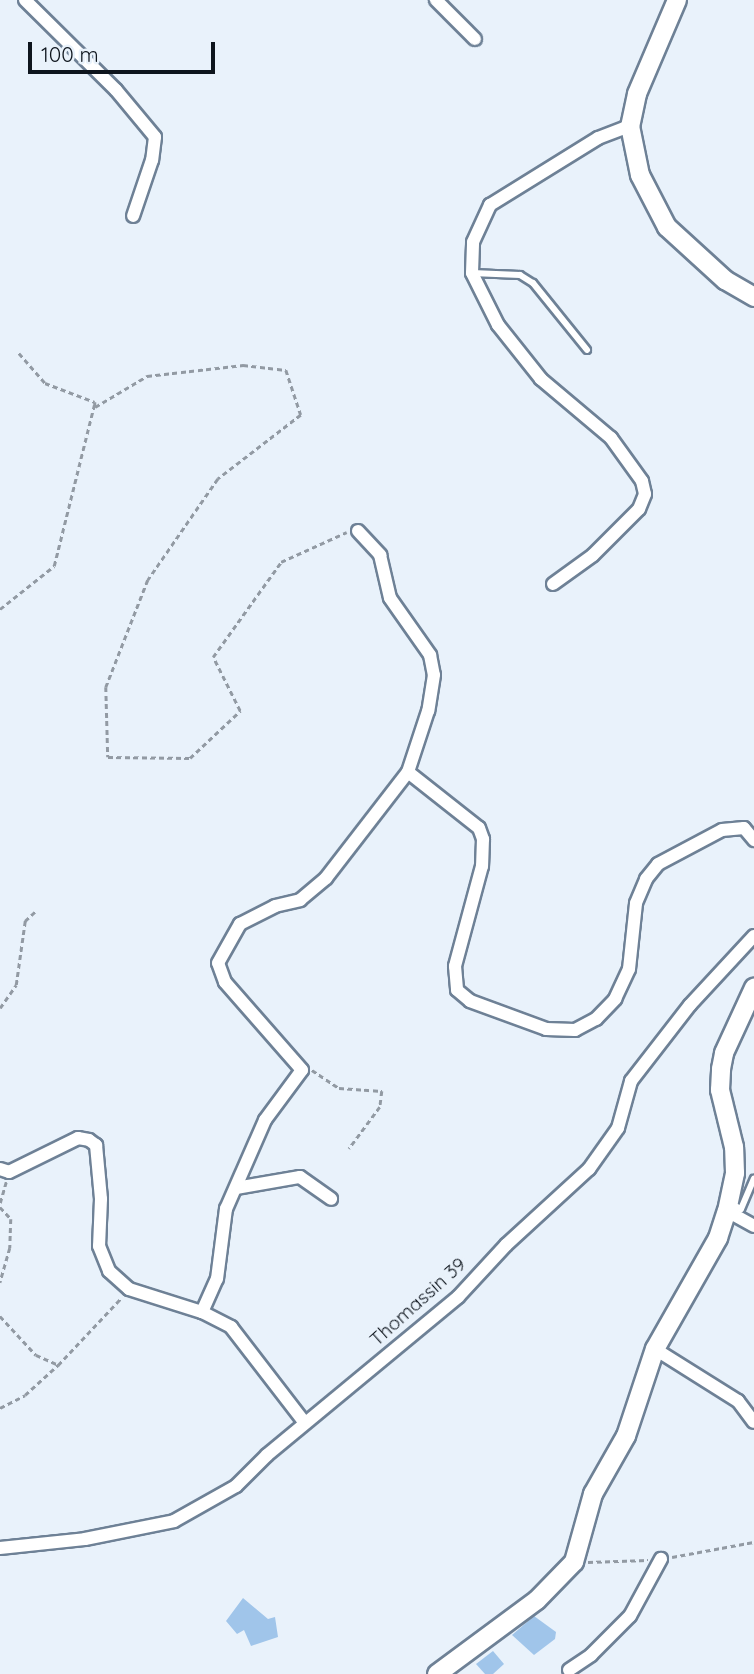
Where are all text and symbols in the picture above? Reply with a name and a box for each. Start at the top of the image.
scale bar [32,28,219,72]
text: 100 m [41,41,99,67]
street label: Thomassin 39 [365,1253,471,1351]

